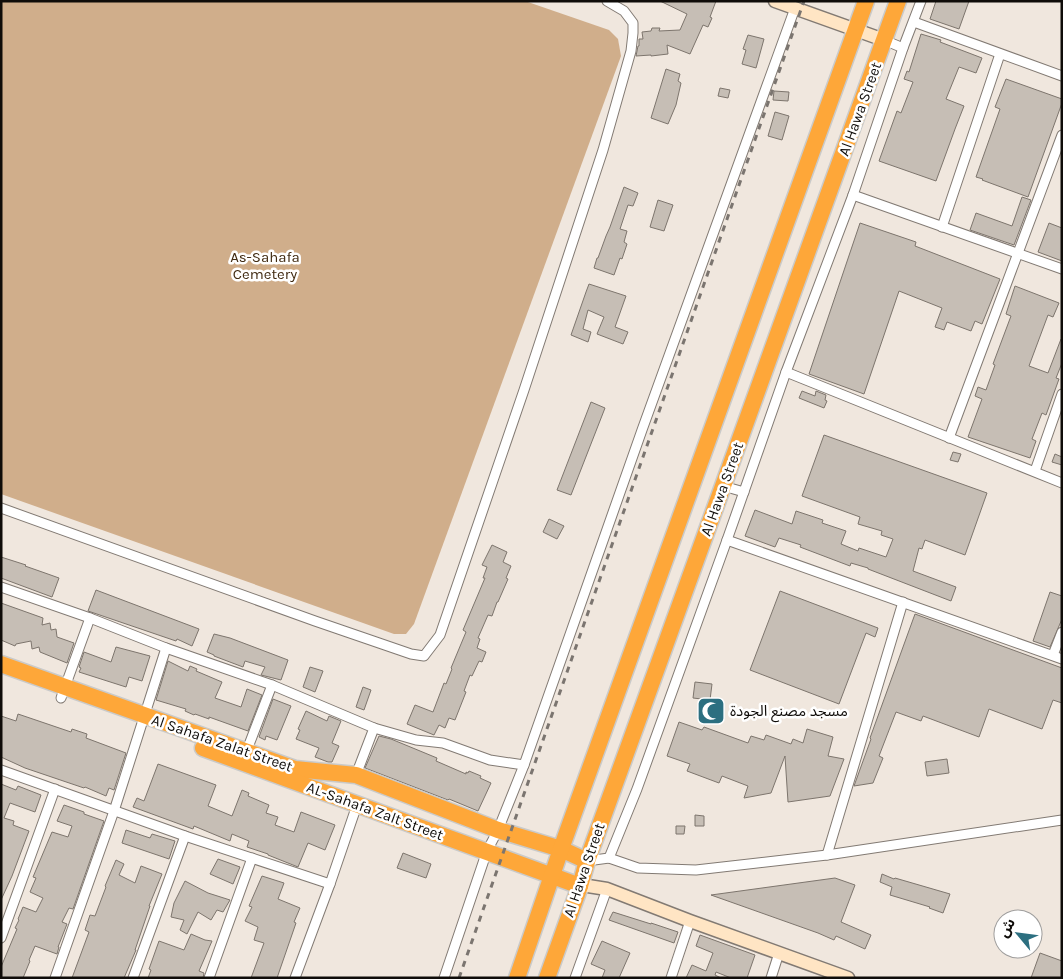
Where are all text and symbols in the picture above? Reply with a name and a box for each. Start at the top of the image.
street label: Al Hawa Street [835,59,885,158]
park label: As-Sahafa Cemetery [230,248,300,283]
street label: Al Hawa Street [697,439,747,538]
mosque icon: مسجد مصنع الجودة [696,696,726,726]
place label: مسجد مصنع الجودة [730,702,848,723]
street label: Al Sahafa Zalat Street [149,710,295,776]
street label: AL-Sahafa Zalt Street [304,778,446,844]
street label: Al Hawa Street [559,820,609,920]
north arrow [993,909,1043,959]
text: ش [995,915,1019,940]

